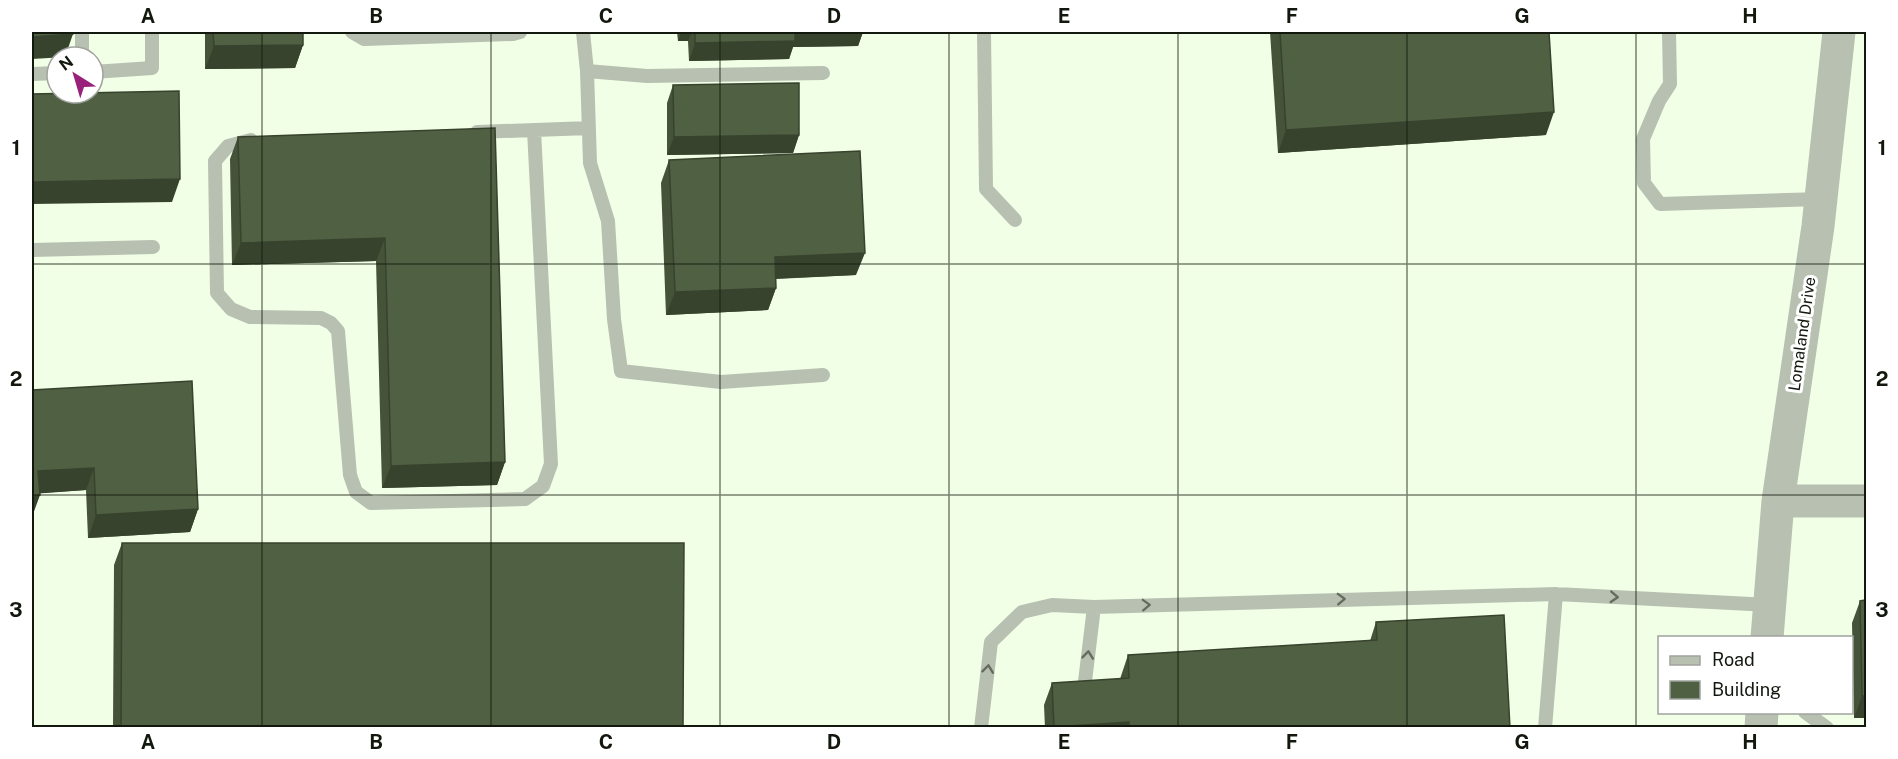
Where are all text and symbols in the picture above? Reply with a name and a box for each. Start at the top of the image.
text: A [141,4,155,28]
text: B [369,4,383,28]
text: C [599,4,613,28]
text: D [827,4,841,28]
text: E [1058,4,1070,28]
text: F [1286,4,1298,28]
text: G [1514,4,1530,28]
text: H [1742,4,1758,28]
north arrow [45,45,105,105]
text: N [56,52,77,75]
text: 1 [12,136,20,160]
text: 1 [1878,136,1886,160]
street label: Lomaland Drive [1785,276,1819,392]
text: 2 [10,367,22,391]
text: 2 [1876,367,1888,391]
one-way arrow [1609,590,1619,603]
one-way arrow [1336,593,1345,606]
text: 3 [9,598,23,622]
text: 3 [1875,598,1889,622]
one-way arrow [1141,599,1150,612]
legend [1658,636,1853,714]
text: Road [1712,649,1755,670]
one-way arrow [1081,650,1094,660]
one-way arrow [981,665,994,674]
text: Building [1712,679,1781,700]
text: A [141,730,155,754]
text: B [369,730,383,754]
text: C [599,730,613,754]
text: D [827,730,841,754]
text: E [1058,730,1070,754]
text: F [1286,730,1298,754]
text: G [1514,730,1530,754]
text: H [1742,730,1758,754]

